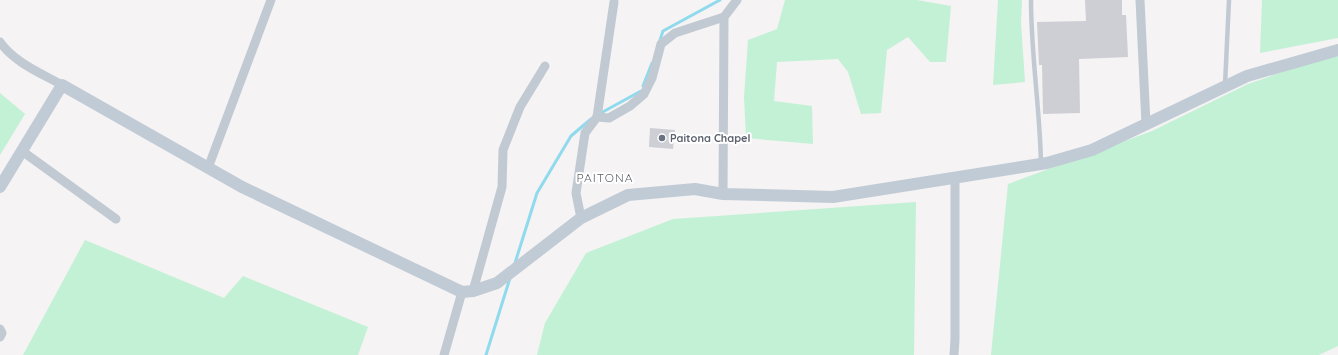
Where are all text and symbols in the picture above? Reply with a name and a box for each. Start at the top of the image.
place label: Paitona Chapel [670,131,751,145]
marker: Paitona Chapel [657,133,667,143]
district label: PAITONA [576,170,634,185]

